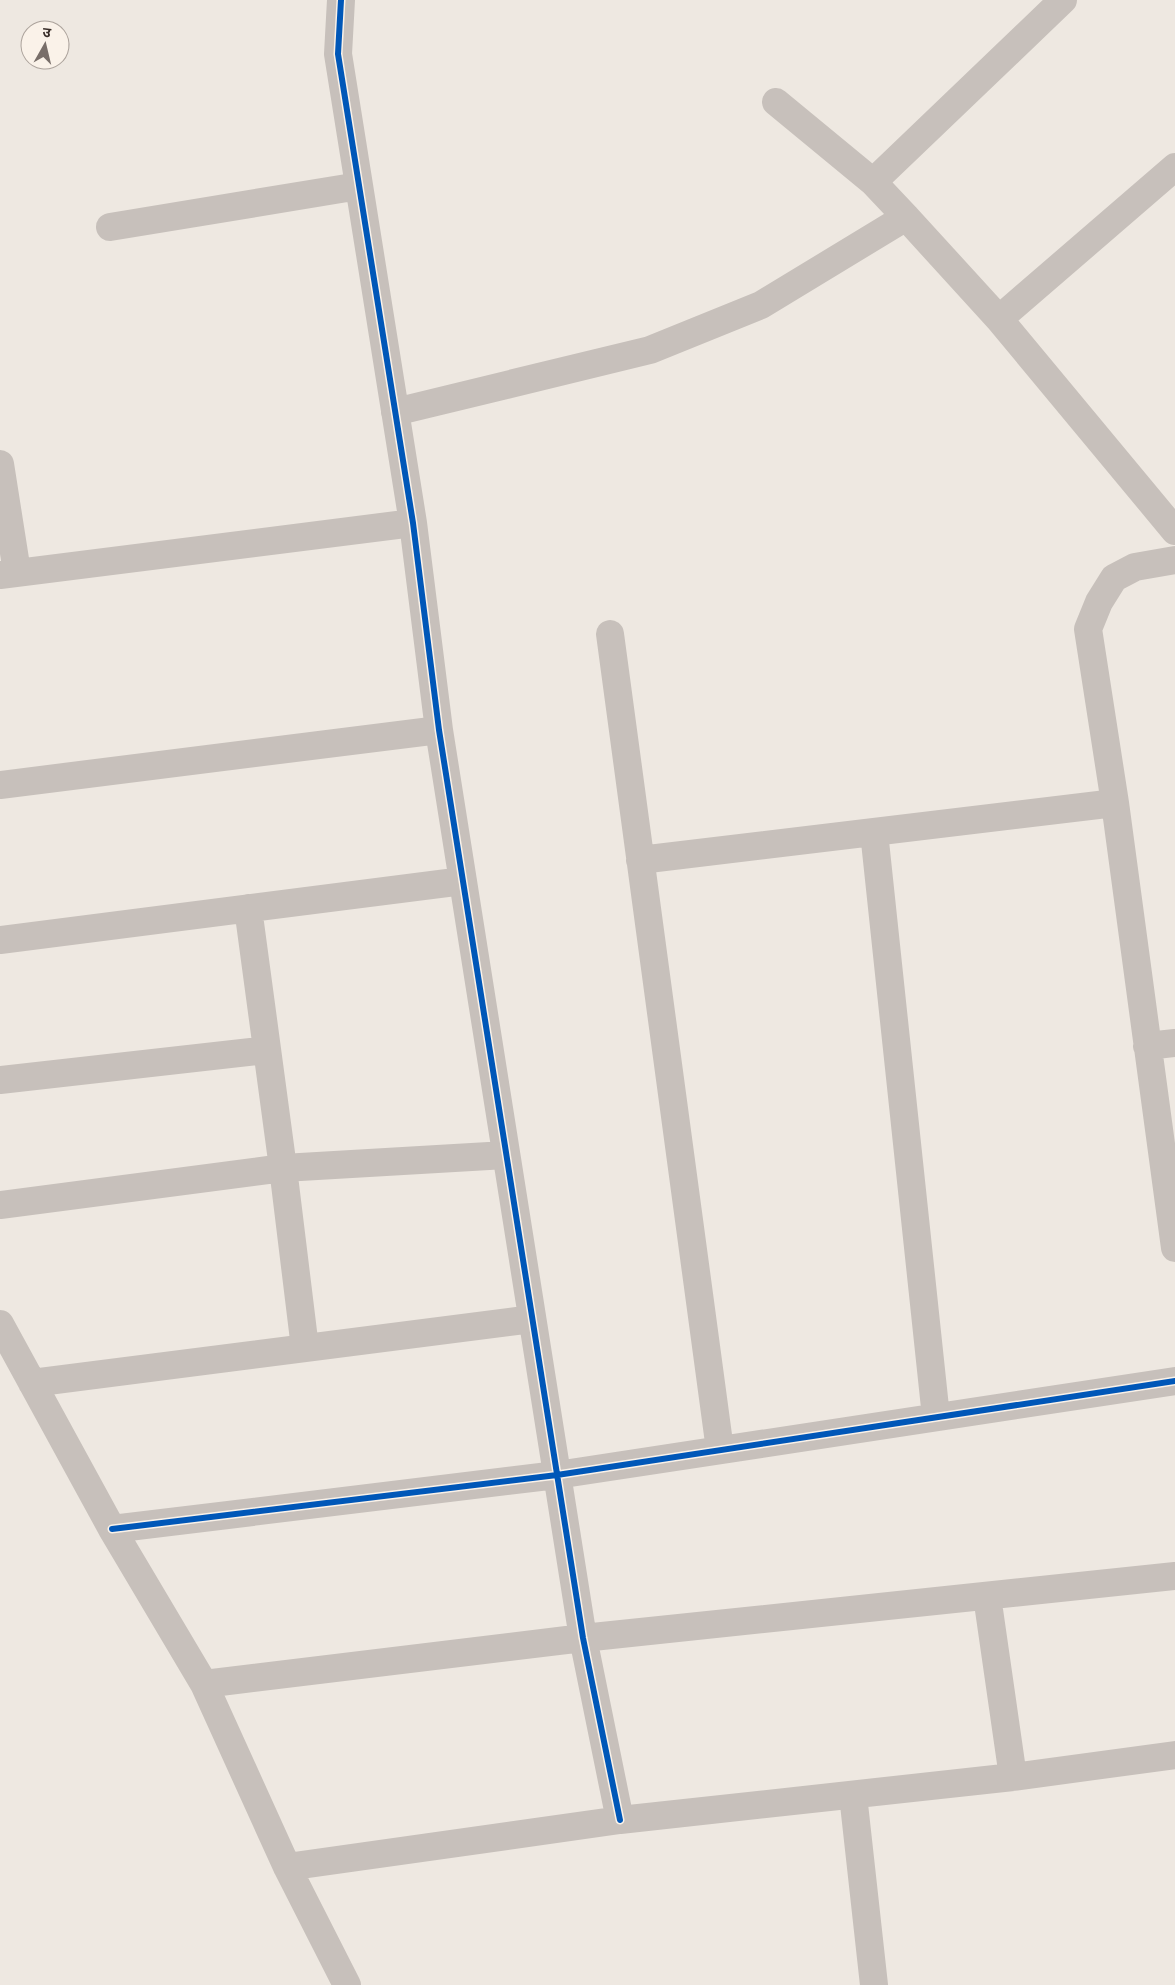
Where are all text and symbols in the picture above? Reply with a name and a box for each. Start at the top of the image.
north arrow [20,20,70,70]
text: उ [42,23,53,41]

